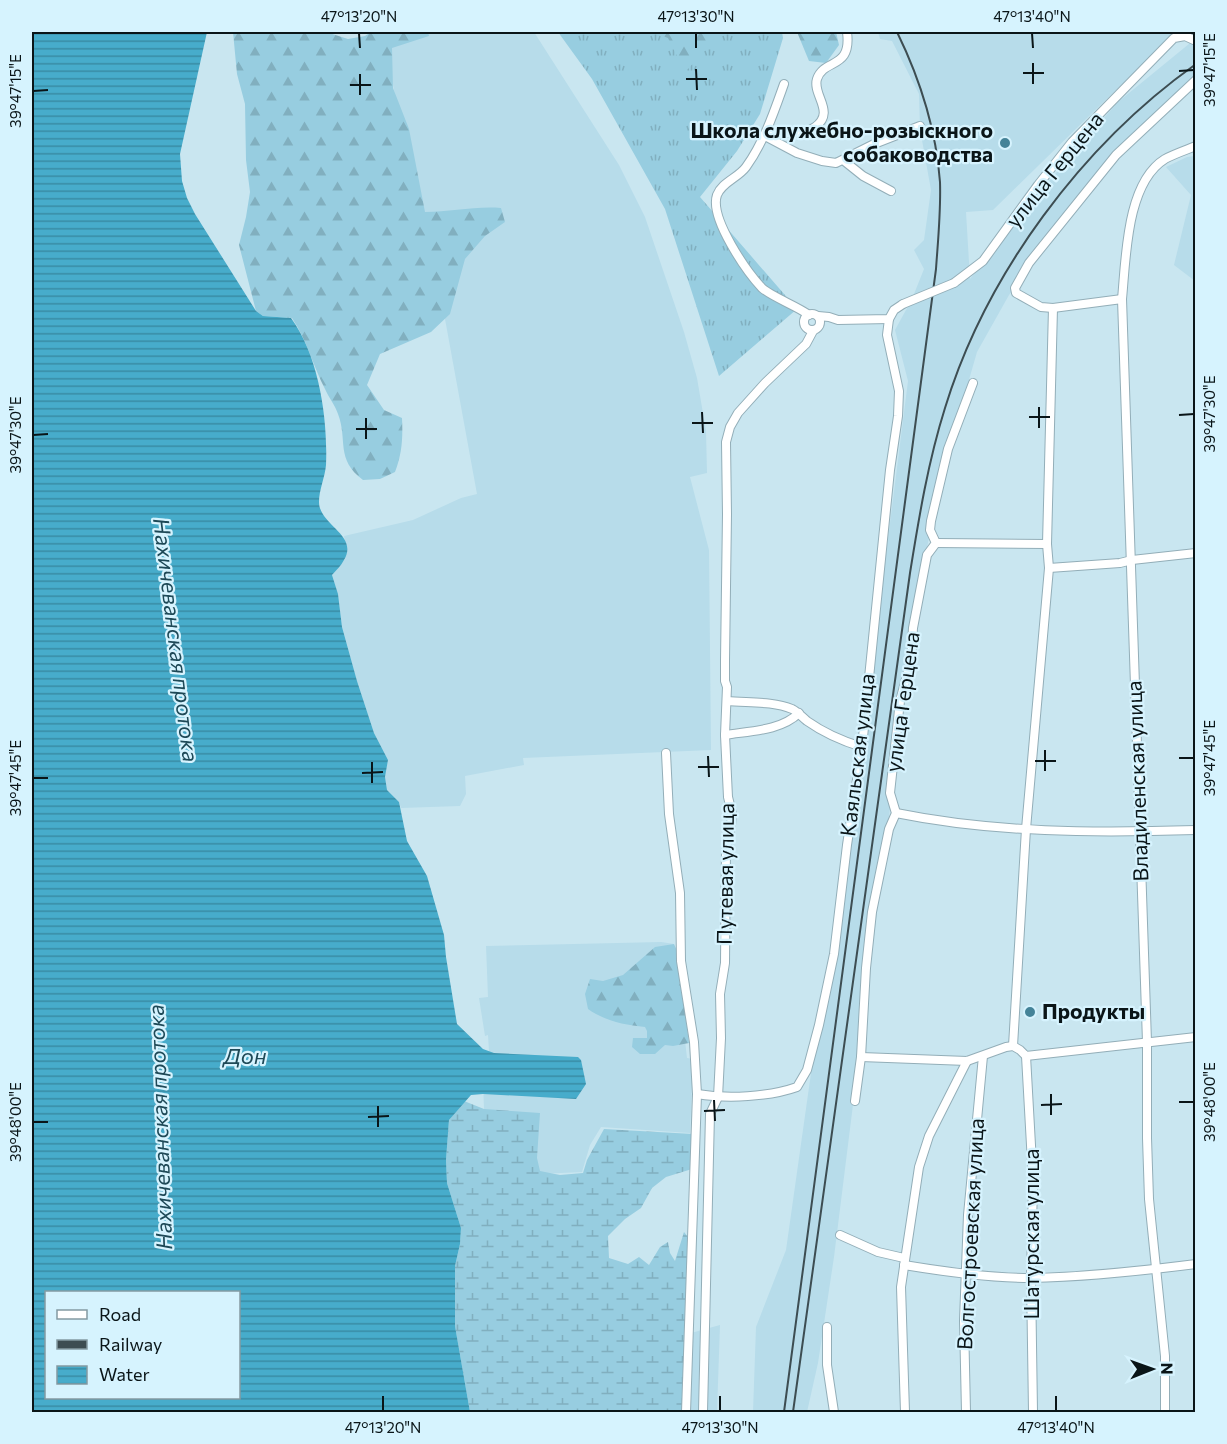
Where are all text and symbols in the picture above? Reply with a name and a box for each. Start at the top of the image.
text: 47°13'20"N [321,7,397,25]
text: 47°13'30"N [657,7,735,25]
text: 47°13'40"N [993,7,1071,25]
text: 39°47'15"E [1200,33,1218,107]
text: 39°47'15"E [6,54,24,128]
street label: улица Герцена [1000,106,1108,232]
place label: Школа служебно-розыскного собаководства [690,117,993,166]
marker: Школа служебно-розыскного собаководства [998,136,1012,150]
text: 39°47'30"E [1200,375,1218,453]
text: 39°47'30"E [6,396,24,474]
water label: Нахичеванская протока [148,516,205,763]
street label: улица Герцена [879,630,924,773]
street label: Каяльская улица [834,672,879,838]
street label: Владиленская улица [1120,680,1153,882]
text: 39°47'45"E [1200,720,1218,796]
text: 39°47'45"E [6,740,24,816]
street label: Путевая улица [711,803,738,945]
place label: Продукты [1042,998,1145,1023]
water label: Нахичеванская протока [142,1004,177,1250]
marker: Продукты [1023,1005,1037,1019]
water label: Дон [222,1042,266,1069]
text: 39°48'00"E [1200,1062,1218,1142]
text: 39°48'00"E [6,1082,24,1162]
street label: Волгостроевская улица [951,1117,988,1350]
street label: Шатурская улица [1018,1149,1043,1319]
legend [45,1291,240,1399]
text: Road [99,1303,141,1325]
text: Railway [99,1333,162,1355]
north arrow [1122,1339,1182,1399]
text: Water [99,1363,150,1385]
text: N [1158,1363,1177,1375]
text: 47°13'20"N [345,1418,421,1436]
text: 47°13'30"N [681,1418,759,1436]
text: 47°13'40"N [1017,1418,1095,1436]

